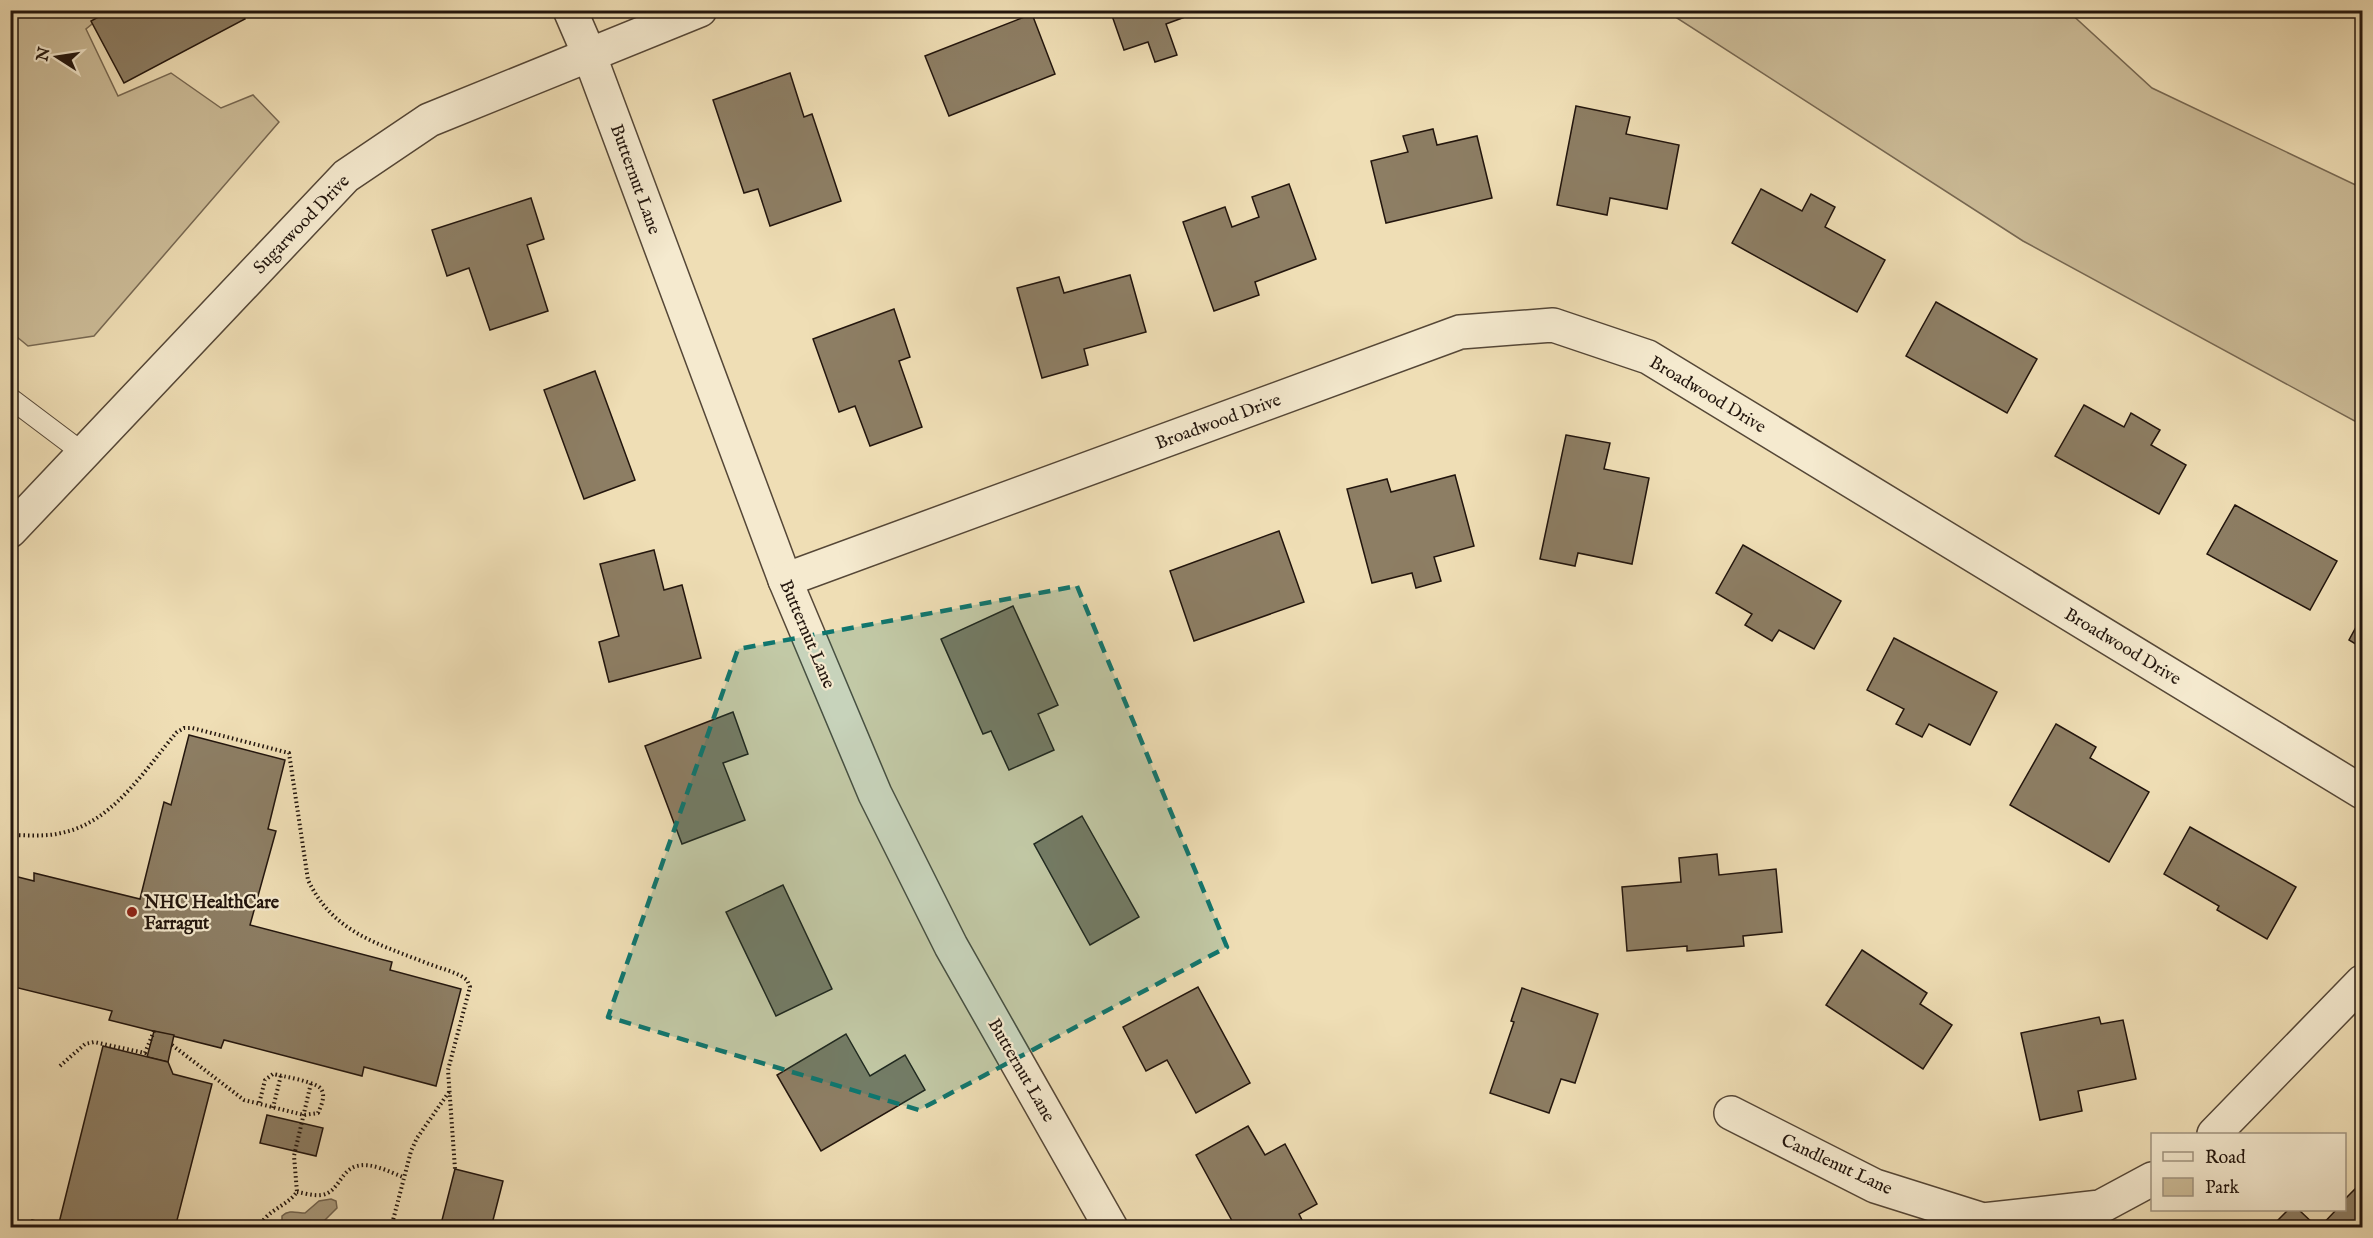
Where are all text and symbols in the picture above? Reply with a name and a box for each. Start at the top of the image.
north arrow [27,27,87,87]
text: N [33,45,56,64]
street label: Butternut Lane [604,121,665,238]
street label: Sugarwood Drive [249,171,355,280]
street label: Broadwood Drive [1645,351,1770,439]
street label: Broadwood Drive [1153,389,1284,456]
street label: Butternut Lane [773,577,840,692]
street label: Broadwood Drive [2060,603,2185,691]
place label: NHC HealthCare Farragut [143,892,280,936]
marker: NHC HealthCare Farragut [125,905,139,919]
street label: Butternut Lane [982,1015,1060,1127]
street label: Candlenut Lane [1777,1130,1896,1201]
legend [2151,1133,2346,1211]
text: Road [2205,1147,2246,1170]
text: Park [2205,1177,2240,1200]

